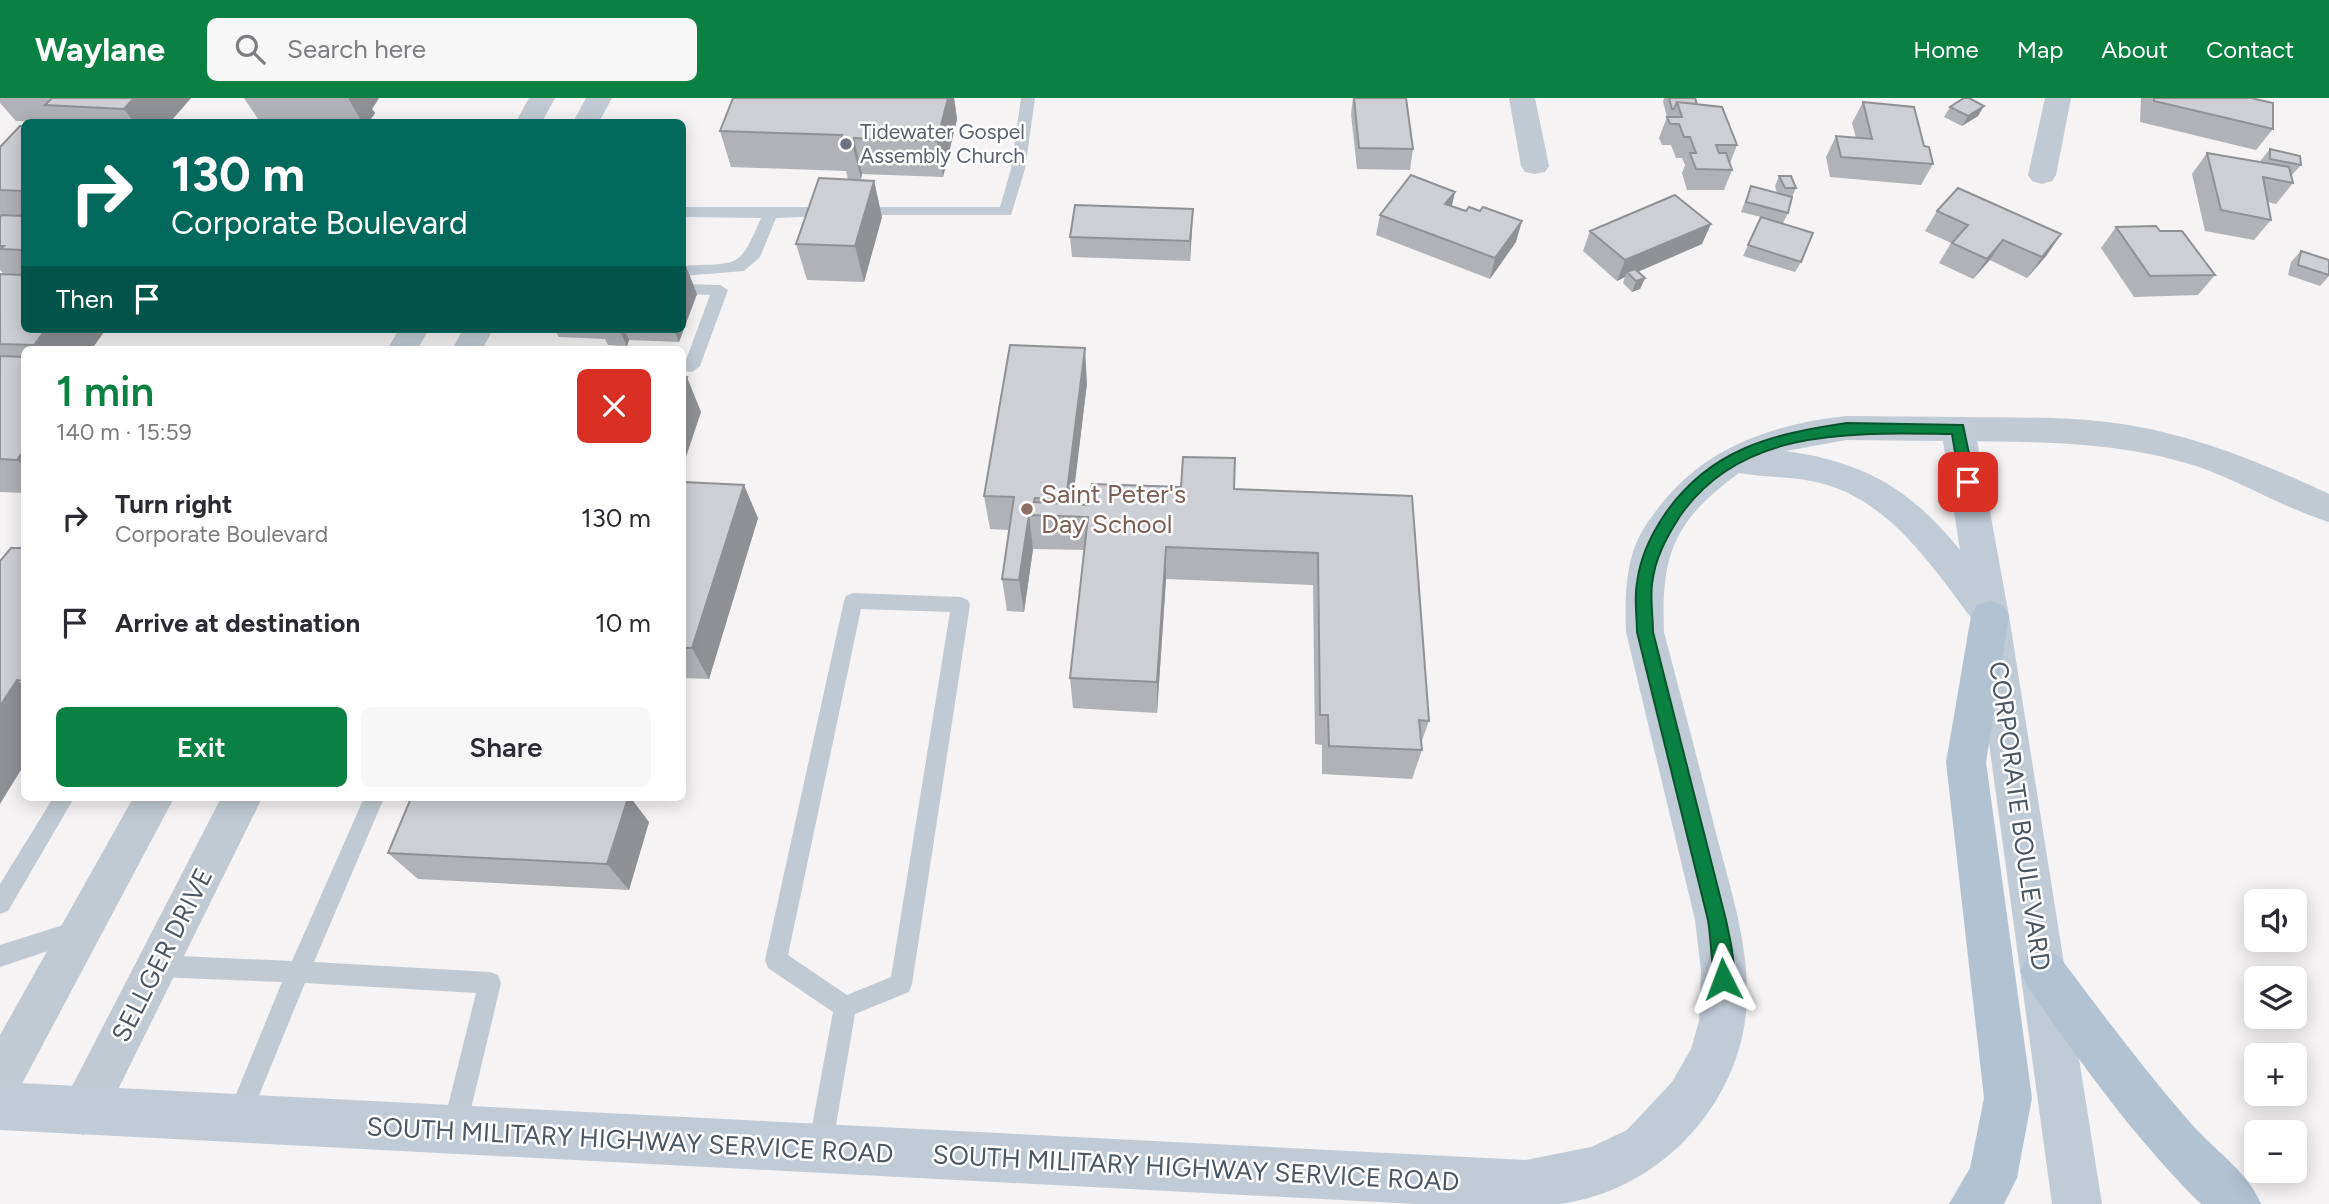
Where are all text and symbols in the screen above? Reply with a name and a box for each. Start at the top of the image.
search box [207,18,697,81]
text: Waylane [35,30,165,69]
icon: search [231,30,269,68]
text: Search here [287,33,426,65]
text: Home [1913,35,1979,64]
text: Map [2017,35,2063,64]
text: About [2101,35,2168,64]
text: Contact [2206,35,2294,64]
place label: Tidewater Gospel Assembly Church [860,119,1025,168]
marker: Tidewater Gospel Assembly Church [838,136,854,152]
text: 130 m [171,144,305,203]
icon: right [56,147,147,238]
text: Corporate Boulevard [171,204,468,242]
icon: arrive [128,280,166,318]
text: Then [56,283,114,315]
text: 1 min [56,366,154,417]
button: close [577,369,651,443]
text: 140 m · 15:59 [56,418,192,446]
pin [1938,452,1998,512]
icon: arrive [1949,463,1987,501]
place label: Saint Peter's Day School [1041,478,1186,540]
text: Turn right [115,488,232,520]
icon: right [56,499,94,537]
marker: Saint Peter's Day School [1019,501,1035,517]
text: 130 m [581,502,651,534]
text: Corporate Boulevard [115,520,328,548]
icon: arrive [56,604,94,642]
text: Arrive at destination [115,607,360,639]
text: 10 m [595,607,651,639]
street label: CORPORATE BOULEVARD [1982,659,2058,973]
button: Exit [56,707,347,787]
button: Share [361,707,651,787]
street label: SELLGER DRIVE [104,863,220,1047]
map controls [2244,889,2307,1183]
button: sound [2244,889,2307,952]
position arrow [1686,942,1760,1016]
button: layers [2244,966,2307,1029]
button: + [2244,1043,2307,1106]
street label: SOUTH MILITARY HIGHWAY SERVICE ROAD [366,1110,894,1170]
button: − [2244,1120,2307,1183]
street label: SOUTH MILITARY HIGHWAY SERVICE ROAD [932,1138,1460,1198]

